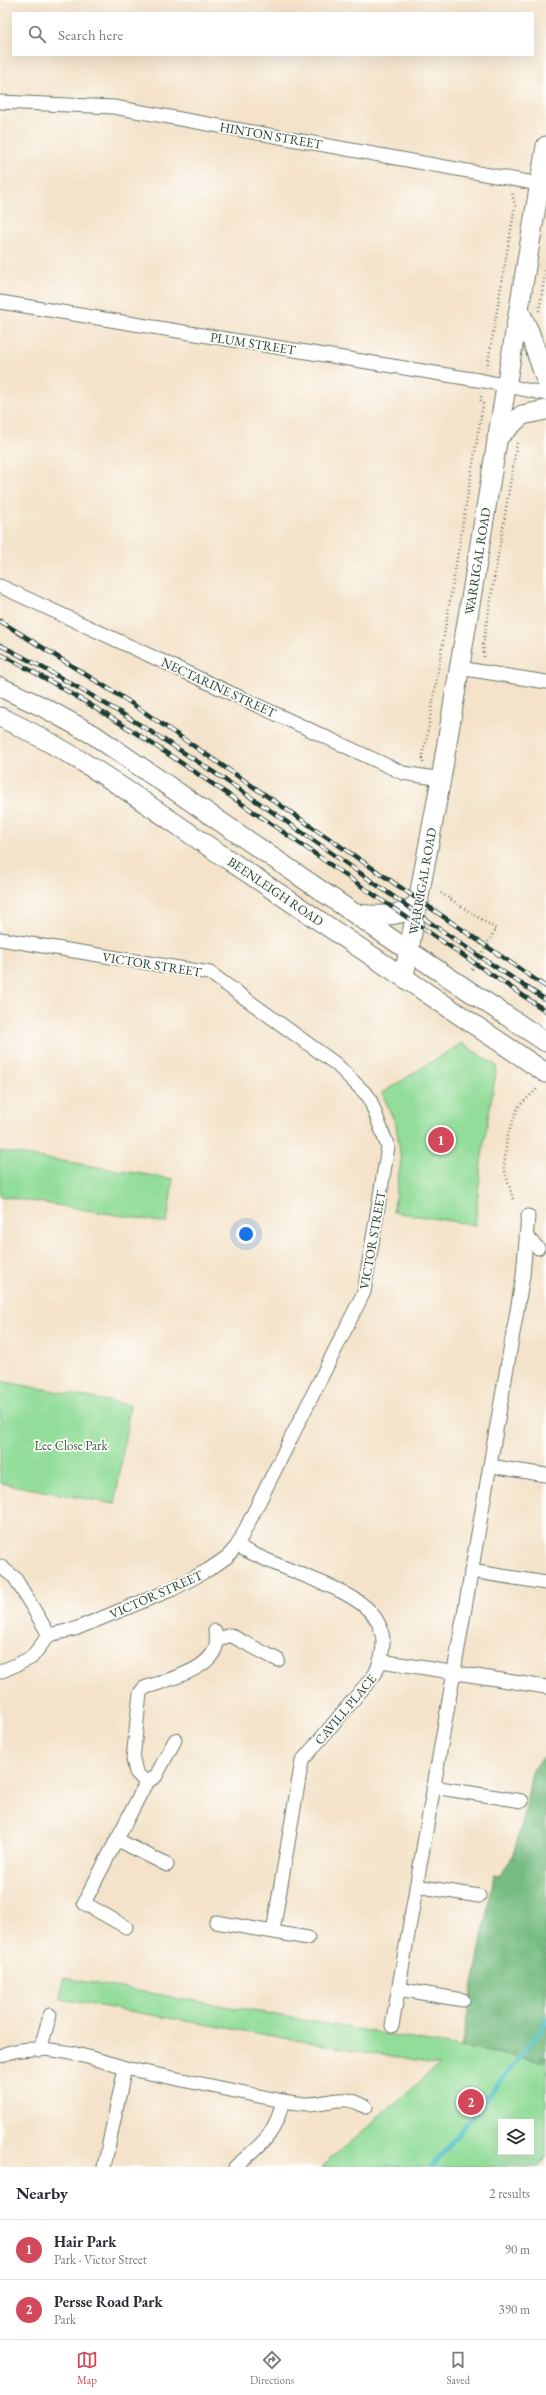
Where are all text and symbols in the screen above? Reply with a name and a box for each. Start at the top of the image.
search box [12,12,534,56]
icon: search [26,23,48,45]
text: Search here [58,25,123,44]
street label: HINTON STREET [218,118,324,153]
street label: PLUM STREET [209,328,297,359]
street label: WARRIGAL ROAD [461,506,494,616]
street label: NECTARINE STREET [159,653,279,722]
street label: WARRIGAL ROAD [405,826,440,936]
street label: BEENLEIGH ROAD [224,853,327,930]
street label: VICTOR STREET [101,948,203,981]
pin: 1 [428,1125,454,1155]
street label: VICTOR STREET [355,1189,390,1291]
your location [236,1224,256,1244]
park label: Lee Close Park [34,1437,108,1454]
street label: VICTOR STREET [107,1566,206,1623]
street label: CAVILL PLACE [311,1670,380,1748]
pin: 2 [458,2087,484,2117]
map controls [498,2119,534,2155]
button: layers [498,2119,534,2155]
text: Nearby [16,2182,68,2204]
text: 2 results [489,2185,530,2202]
text: Hair Park [54,2232,116,2251]
text: 1 [26,2241,32,2258]
text: 90 m [505,2241,530,2258]
text: Park · Victor Street [54,2251,147,2268]
text: Persse Road Park [54,2292,163,2311]
text: 2 [26,2301,32,2318]
text: 390 m [499,2301,530,2318]
text: Park [54,2311,76,2328]
tab: Map [76,2349,98,2387]
tab: Directions [250,2349,294,2387]
tab: Saved [446,2349,470,2387]

